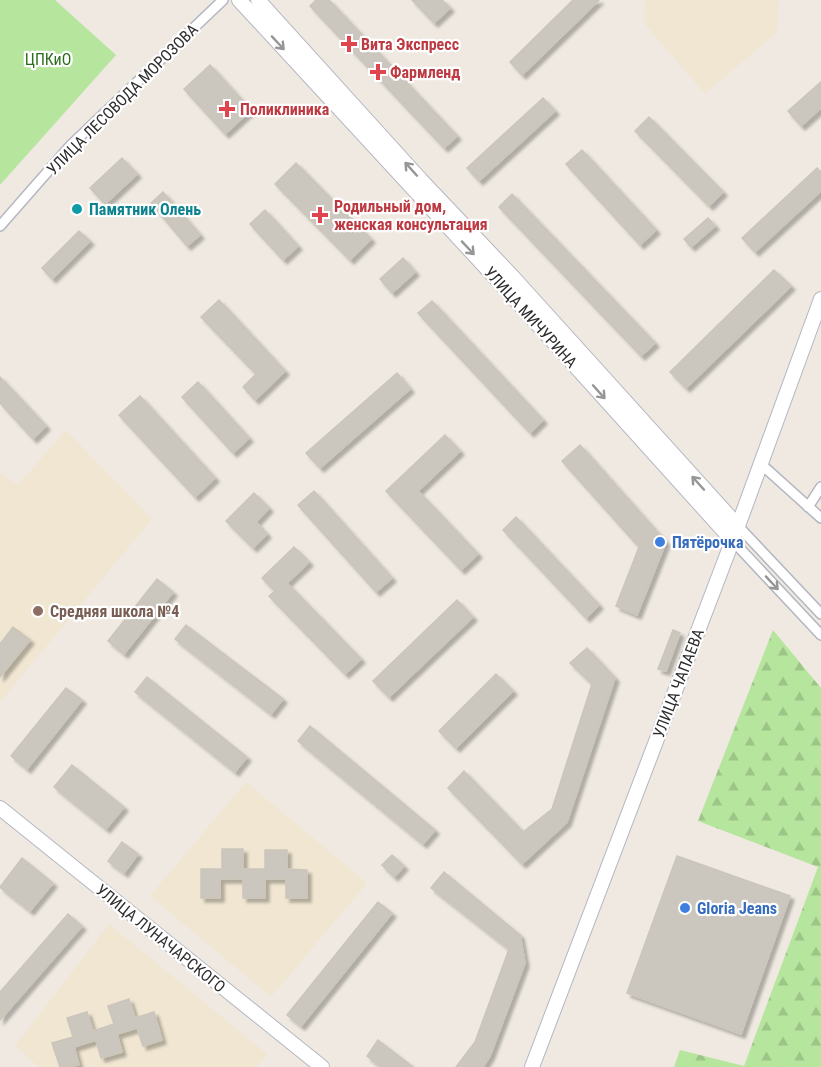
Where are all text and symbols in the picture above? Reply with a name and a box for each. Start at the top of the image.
street label: УЛИЦА ЛЕСОВОДА МОРОЗОВА [43,20,202,179]
place label: Вита Экспресс [361,35,459,54]
one-way arrow [271,36,285,51]
marker: Вита Экспресс [342,37,356,51]
park label: ЦПКиО [25,50,71,69]
place label: Фармленд [390,63,460,82]
marker: Фармленд [371,65,385,79]
marker: Поликлиника [218,100,236,118]
place label: Поликлиника [240,100,330,119]
one-way arrow [404,161,418,176]
place label: Родильный дом, женская консультация [334,197,488,234]
place label: Памятник Олень [89,200,201,219]
marker: Памятник Олень [70,202,84,216]
marker: Родильный дом, женская консультация [311,206,329,224]
one-way arrow [461,240,475,255]
street label: УЛИЦА МИЧУРИНА [480,263,581,372]
one-way arrow [592,384,606,399]
one-way arrow [692,476,706,491]
place label: Пятёрочка [672,533,744,552]
marker: Пятёрочка [653,535,667,549]
one-way arrow [765,575,779,590]
place label: Средняя школа №4 [50,602,179,621]
marker: Средняя школа №4 [31,604,45,618]
street label: УЛИЦА ЧАПАЕВА [649,626,708,740]
street label: УЛИЦА ЛУНАЧАРСКОГО [92,880,229,996]
place label: Gloria Jeans [697,899,777,918]
marker: Gloria Jeans [678,901,692,915]

